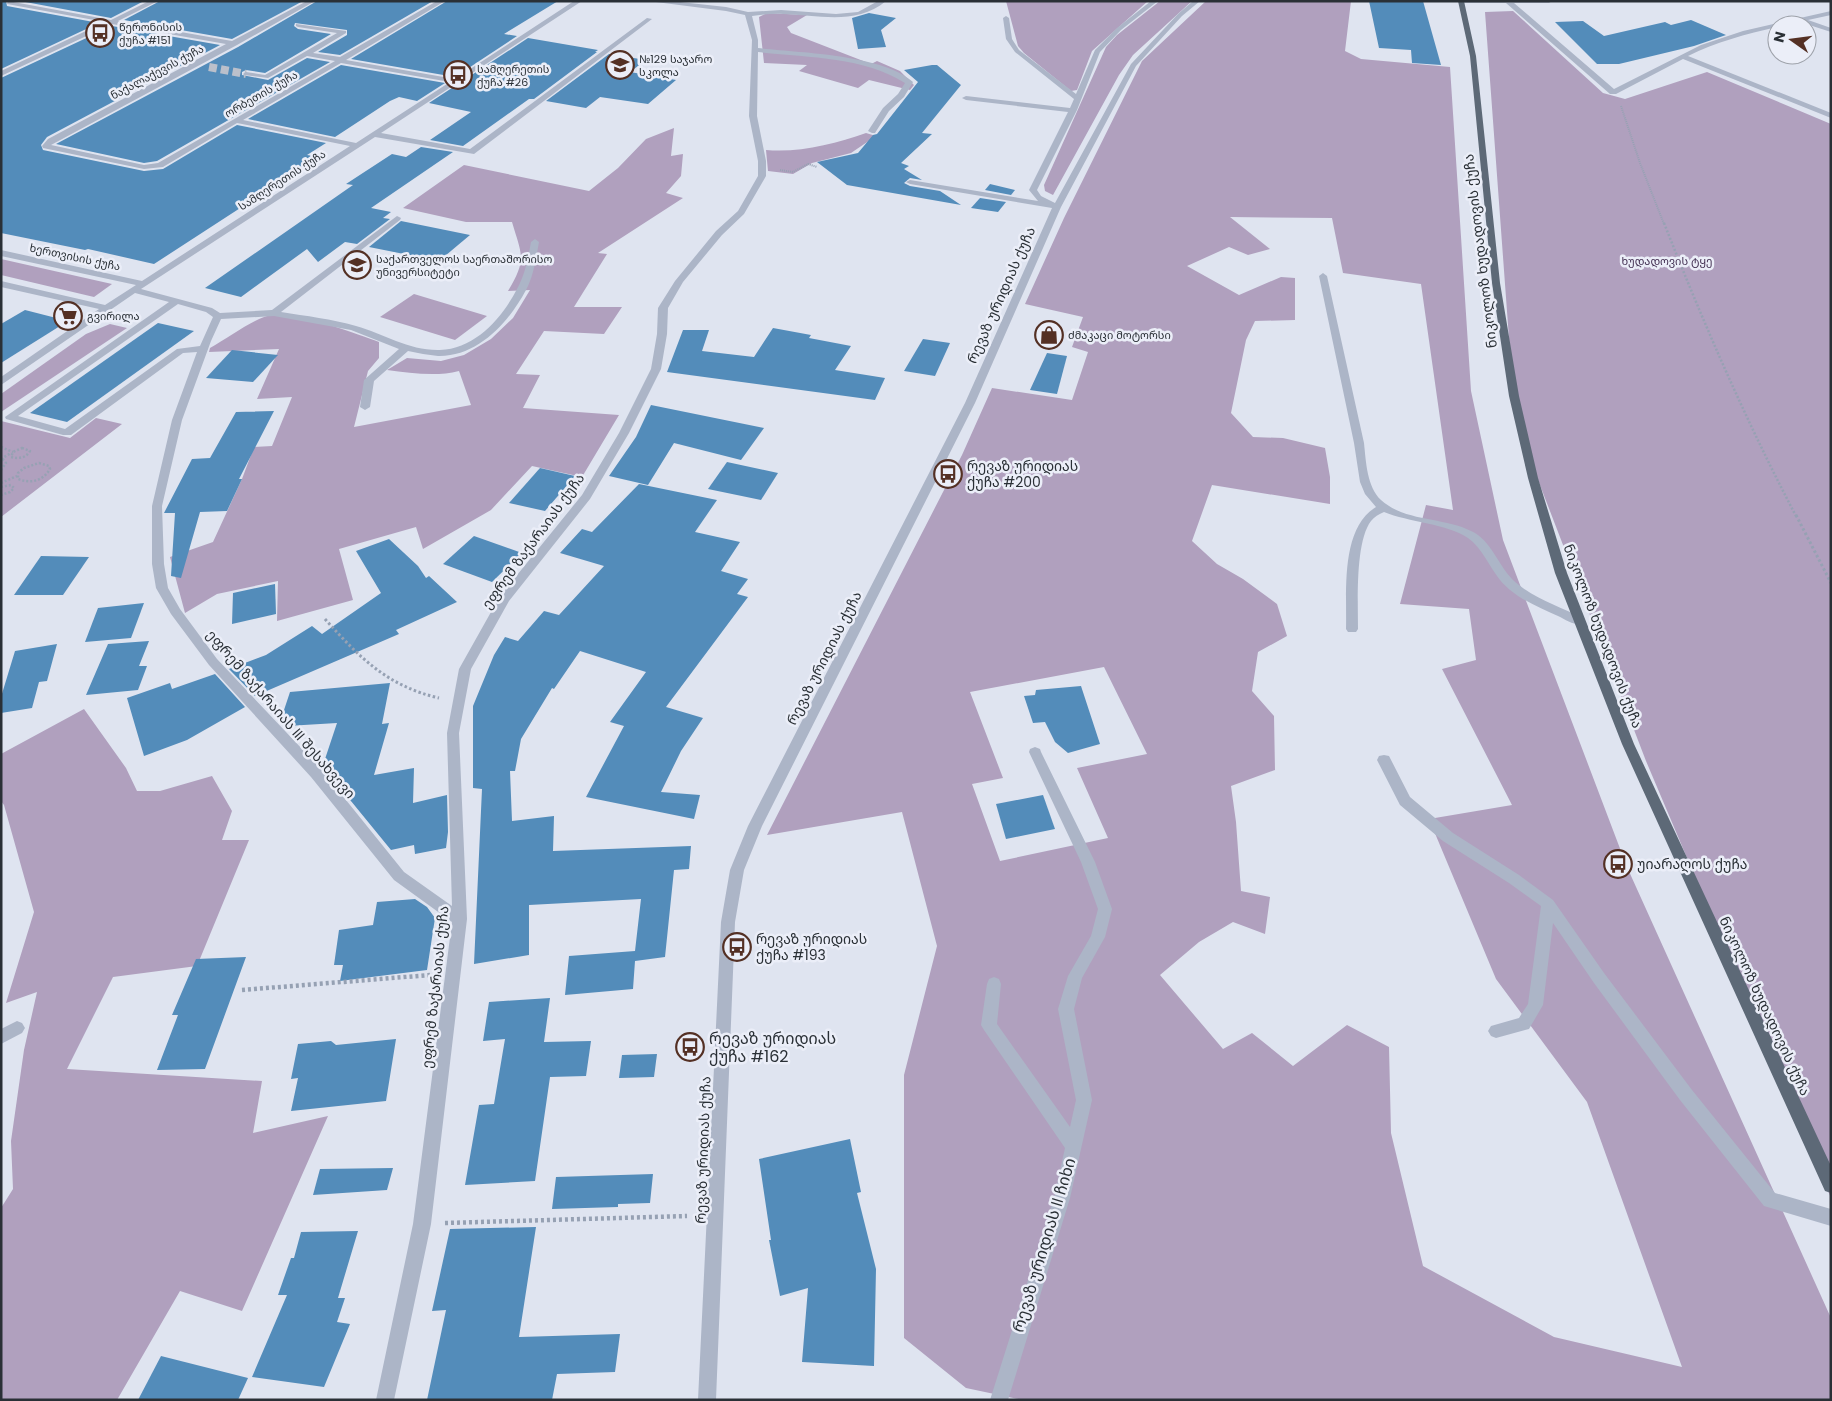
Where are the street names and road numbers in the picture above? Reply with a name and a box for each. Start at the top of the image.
street label: ნაქალაქევის ქუჩა [108,41,206,103]
street label: ორბეთის ქუჩა [221,67,301,121]
street label: სამღერეთის ქუჩა [235,146,329,214]
street label: ნიკოლოზ ხუდადოვის ქუჩა [1458,153,1502,349]
street label: რევაზ ურიდიას ქუჩა [962,223,1040,367]
street label: ხერთვისის ქუჩა [28,240,122,274]
street label: ეფრემ ზაქარაიას ქუჩა [477,469,589,613]
street label: ნიკოლოზ ხუდადოვის ქუჩა [1559,541,1647,731]
street label: რევაზ ურიდიას ქუჩა [782,588,866,728]
street label: ეფრემ ზაქარაიას III შესახვევი [202,625,360,803]
street label: ეფრემ ზაქარაიას ქუჩა [417,905,453,1069]
street label: ნიკოლოზ ხუდადოვის ქუჩა [1715,913,1815,1099]
street label: რევაზ ურიდიას ქუჩა [690,1076,716,1224]
street label: რევაზ ურიდიას II ჩიხი [1007,1155,1081,1335]

